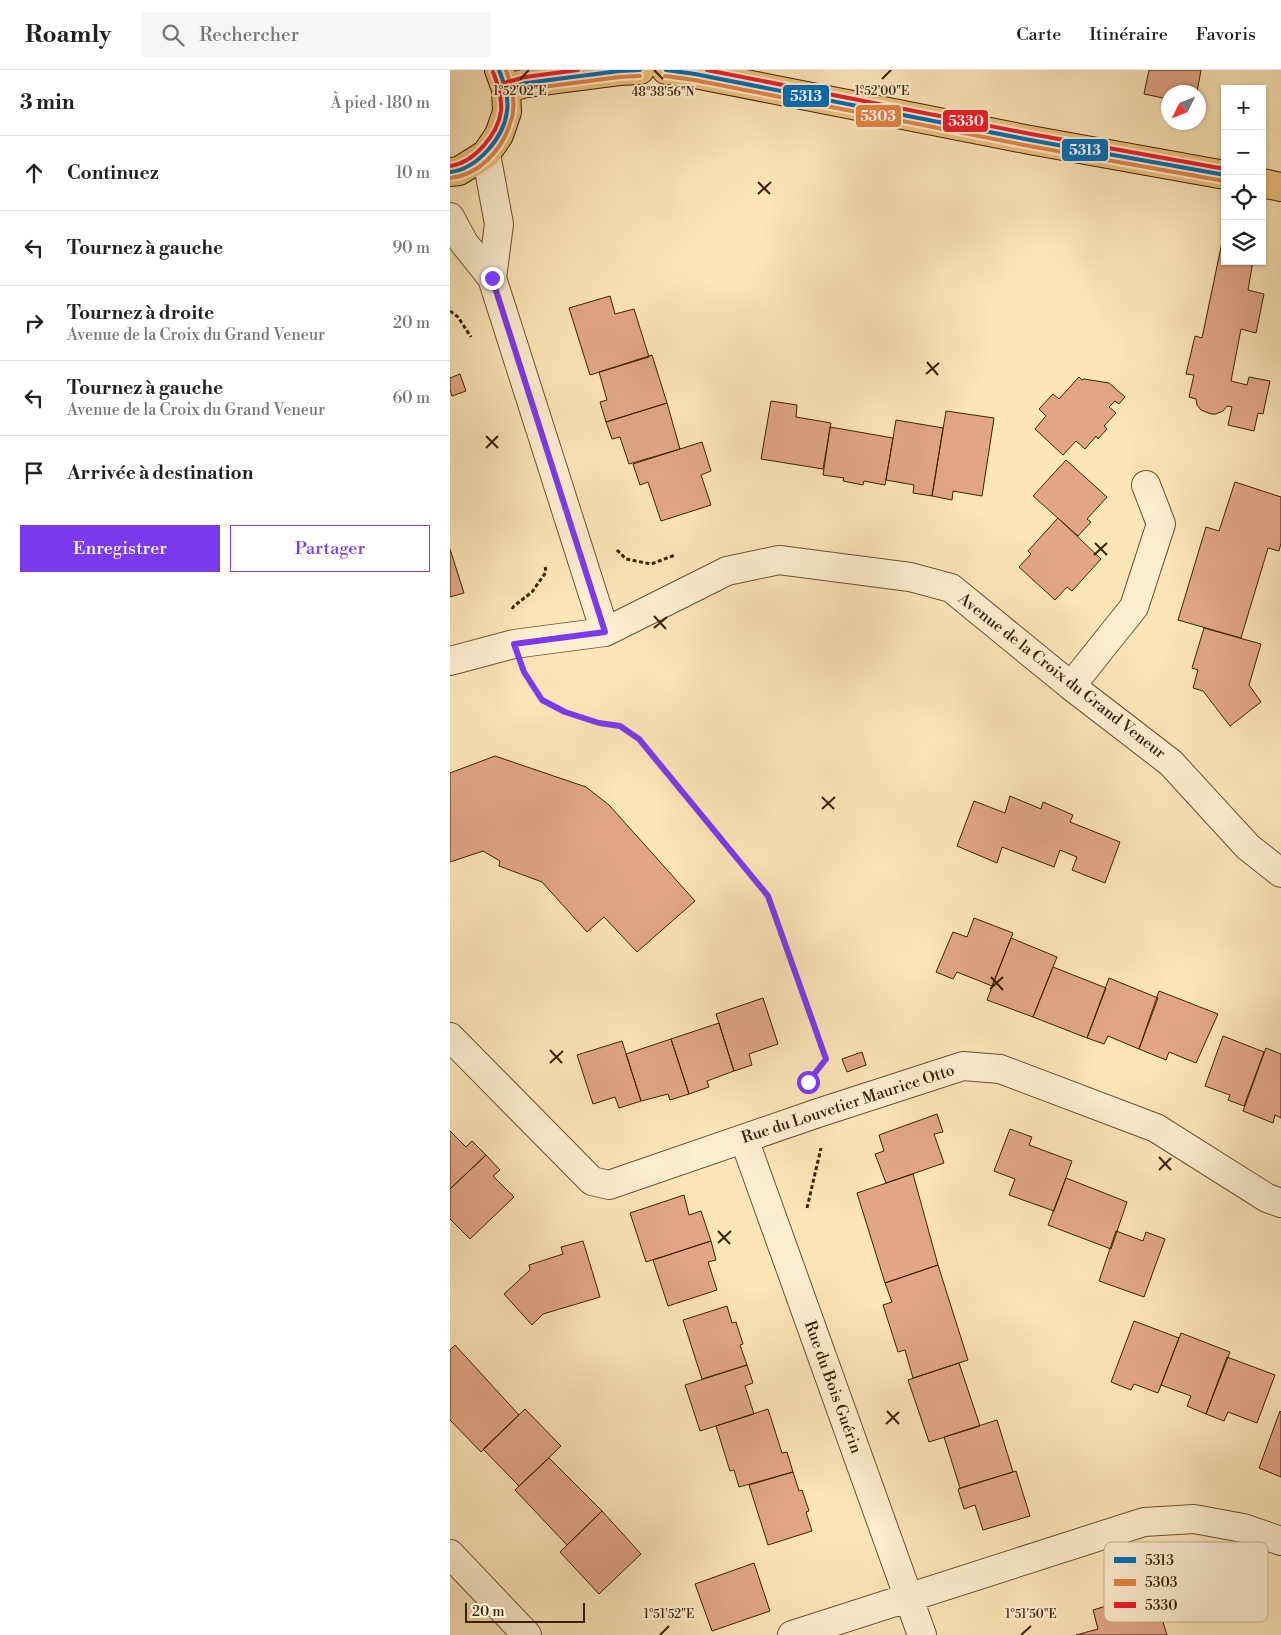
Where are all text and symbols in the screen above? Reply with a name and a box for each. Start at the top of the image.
search box [141,12,491,57]
text: Roamly [25,20,111,50]
icon: search [159,21,187,49]
text: Rechercher [199,23,299,47]
text: Carte [1016,23,1061,46]
text: Itinéraire [1089,23,1168,46]
text: Favoris [1196,23,1256,46]
text: 1°52'02"E [493,84,547,99]
line badge: 5313 [782,84,830,108]
text: 1°52'00"E [855,84,909,99]
text: 48°38'56"N [631,85,695,100]
north arrow [1161,85,1206,130]
map controls [1221,85,1266,265]
button: + [1221,85,1266,130]
text: 5313 [790,88,822,106]
text: 3 min [20,90,75,116]
text: À pied · 180 m [330,93,430,113]
line badge: 5303 [855,104,902,128]
text: 5303 [860,108,896,126]
line badge: 5330 [942,109,989,133]
text: 5330 [948,113,984,131]
button: − [1221,130,1266,175]
line badge: 5313 [1061,138,1109,162]
text: 5313 [1069,142,1101,160]
icon: ahead [20,159,48,187]
text: Continuez [67,161,159,185]
text: 10 m [396,163,430,183]
button: locate [1221,175,1266,220]
button: layers [1221,220,1266,265]
icon: left [20,234,48,262]
text: Tournez à gauche [67,236,223,260]
text: 90 m [392,238,430,258]
route end [481,267,504,290]
text: Tournez à droite [67,301,214,325]
icon: right [20,309,48,337]
text: 20 m [393,313,430,333]
text: Avenue de la Croix du Grand Veneur [67,325,325,345]
text: Tournez à gauche [67,376,223,400]
icon: left [20,384,48,412]
text: 60 m [392,388,430,408]
text: Avenue de la Croix du Grand Veneur [67,400,325,420]
icon: arrive [20,459,48,487]
text: Arrivée à destination [67,461,253,485]
button: Enregistrer [20,525,220,572]
button: Partager [230,525,430,572]
street label: Avenue de la Croix du Grand Veneur [953,588,1170,763]
street label: Rue du Louvetier Maurice Otto [739,1060,957,1148]
route start [797,1071,820,1094]
street label: Rue du Bois Guérin [800,1318,866,1457]
legend [1104,1542,1268,1622]
text: 5313 [1145,1552,1174,1570]
text: 5303 [1145,1574,1178,1592]
text: 5330 [1145,1597,1177,1615]
scale bar [465,1600,585,1623]
text: 20 m [472,1603,504,1621]
text: 1°51'52"E [644,1607,694,1622]
text: 1°51'50"E [1005,1607,1057,1622]

